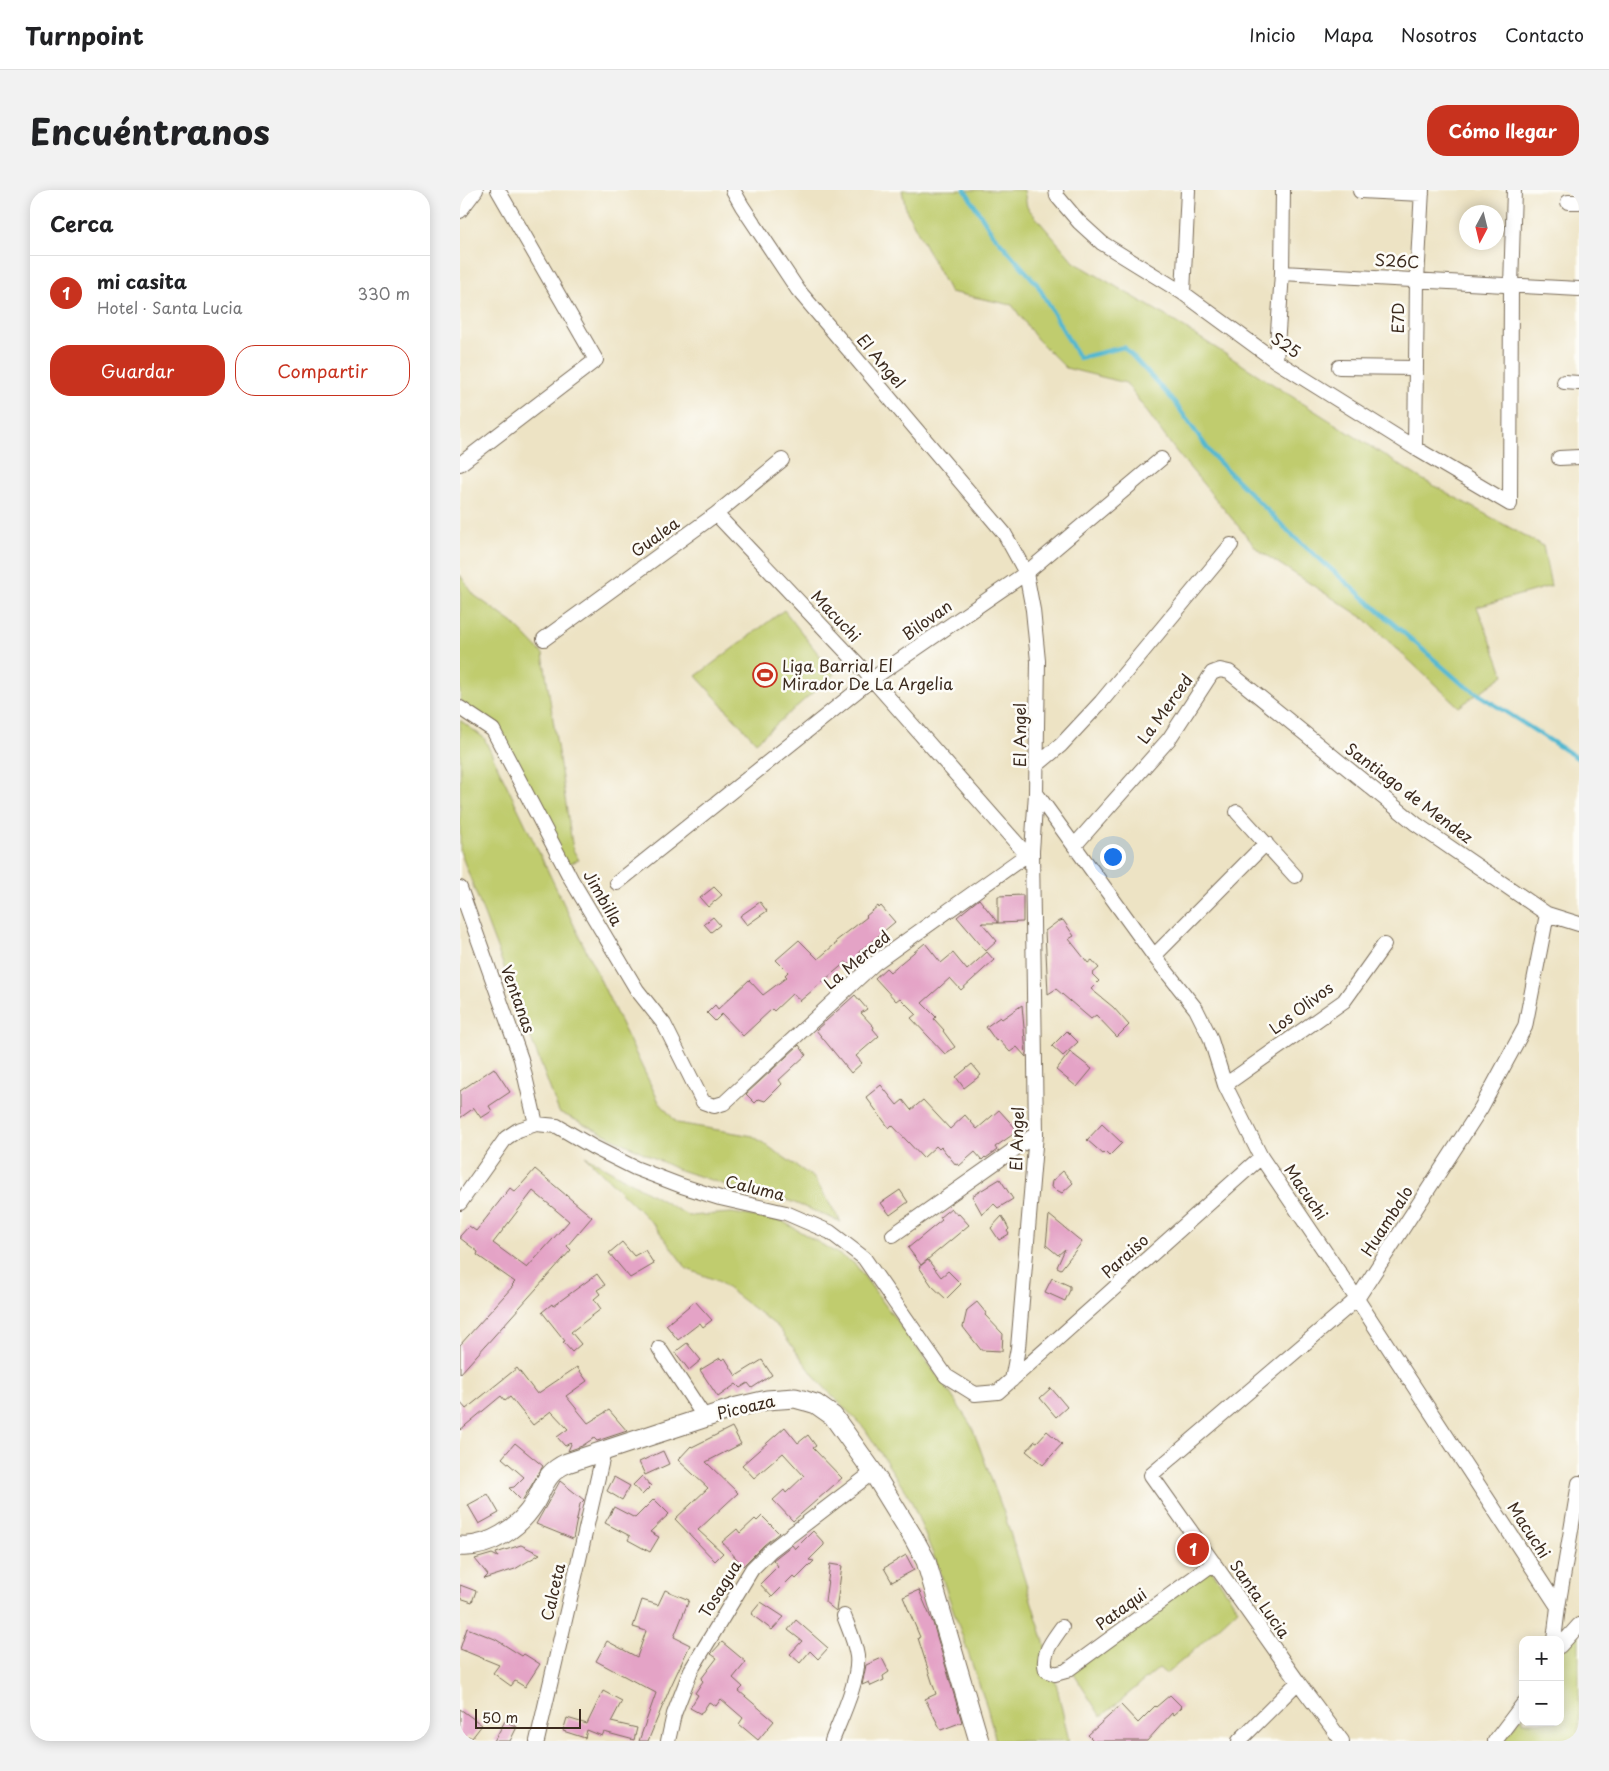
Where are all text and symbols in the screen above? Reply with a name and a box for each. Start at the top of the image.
text: Turnpoint [25,17,144,53]
text: Inicio [1249,21,1296,48]
text: Mapa [1324,21,1373,48]
text: Nosotros [1401,21,1477,48]
text: Contacto [1505,21,1584,48]
text: Encuéntranos [30,104,270,157]
button: Cómo llegar [1427,105,1579,156]
north arrow [1459,205,1504,250]
text: Cerca [50,207,114,239]
street label: S26C [1374,247,1420,273]
text: mi casita [97,267,187,295]
text: 1 [62,281,70,305]
text: 330 m [357,281,410,305]
text: Hotel · Santa Lucia [97,295,243,319]
street label: E7D [1385,302,1409,334]
street label: S25 [1267,325,1306,363]
street label: El Angel [852,328,912,393]
button: Guardar [50,345,225,396]
button: Compartir [235,345,410,396]
street label: Gualea [625,510,684,562]
street label: Macuchi [806,584,867,647]
street label: Bilovan [897,593,956,645]
place label: Liga Barrial El Mirador De La Argelia [782,653,953,695]
sports icon: Liga Barrial El Mirador De La Argelia [752,662,778,688]
street label: La Merced [1131,669,1198,748]
street label: El Angel [1007,703,1031,767]
street label: Santiago de Mendez [1341,736,1479,849]
your location [1100,844,1126,870]
street label: Jimbilla [578,865,630,930]
street label: La Merced [818,924,895,994]
street label: Ventanas [496,961,542,1036]
street label: Los Olivos [1263,975,1338,1039]
street label: El Angel [1003,1106,1029,1171]
street label: Macuchi [1279,1159,1334,1224]
street label: Caluma [723,1168,787,1206]
street label: Huambalo [1354,1180,1418,1260]
street label: Paraiso [1095,1227,1153,1283]
street label: Picoaza [714,1388,777,1424]
street label: Macuchi [1503,1496,1557,1562]
pin: 1 [1177,1530,1209,1568]
street label: Santa Lucia [1225,1554,1297,1643]
street label: Tosagua [692,1555,746,1622]
street label: Calceta [534,1561,570,1623]
street label: Pataqui [1090,1581,1151,1635]
map controls [1519,1636,1564,1726]
button: + [1519,1636,1564,1681]
button: − [1519,1681,1564,1726]
scale bar [475,1706,581,1729]
text: 50 m [482,1707,518,1728]

